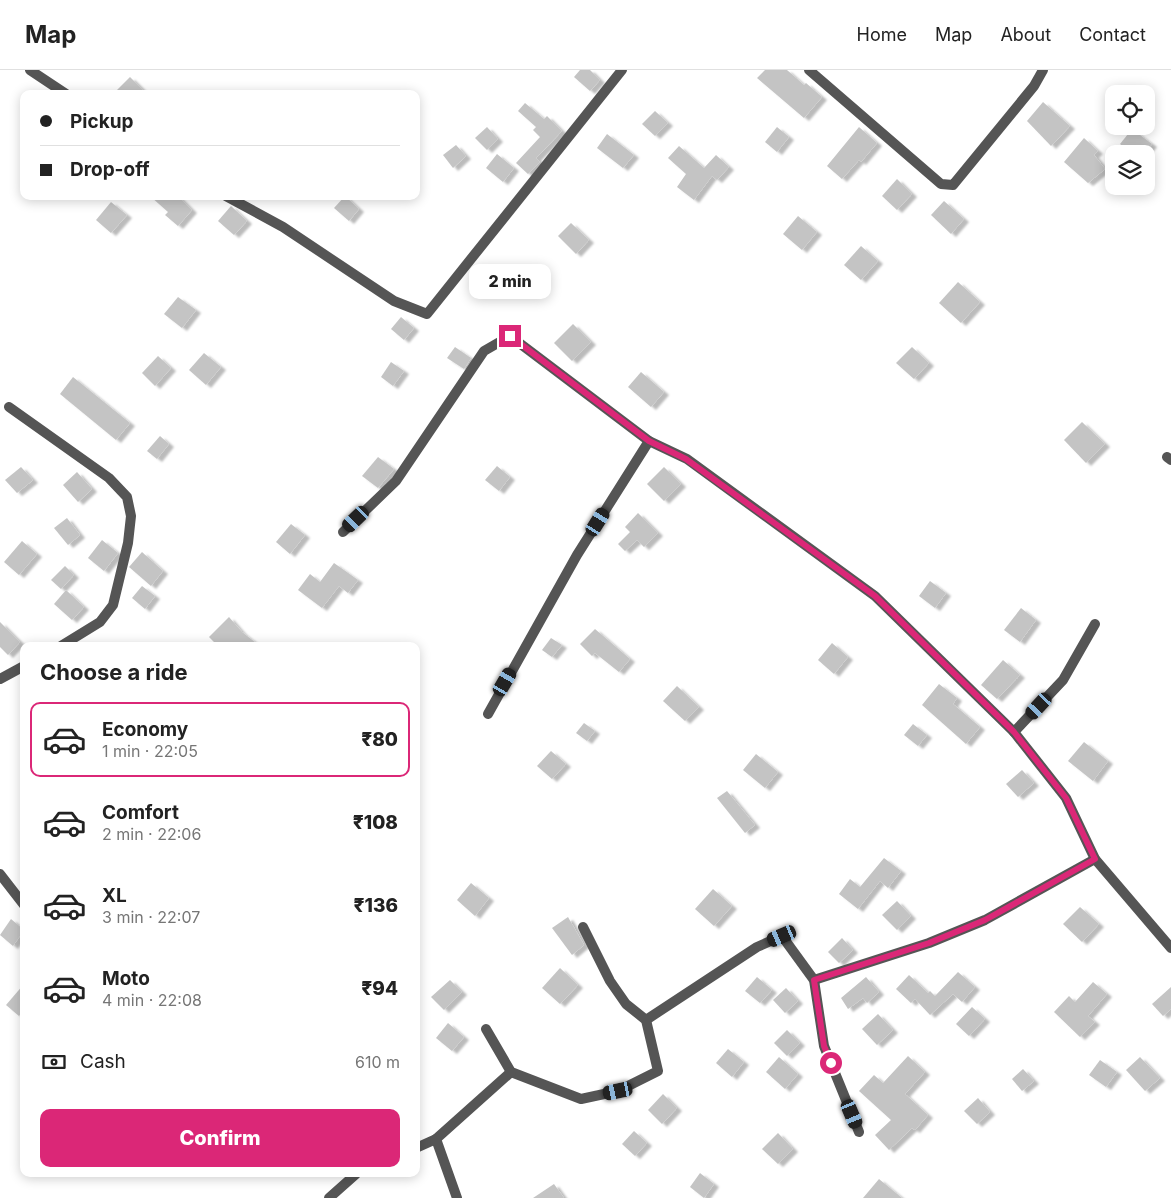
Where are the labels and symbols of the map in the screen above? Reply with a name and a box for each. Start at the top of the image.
callout: 2 min [469,264,551,298]
route end [499,325,521,347]
car [339,503,372,535]
car [583,505,612,539]
car [491,665,518,699]
car [1023,690,1054,722]
car [765,923,798,949]
route start [820,1052,842,1074]
car [601,1081,634,1101]
car [839,1097,864,1131]

